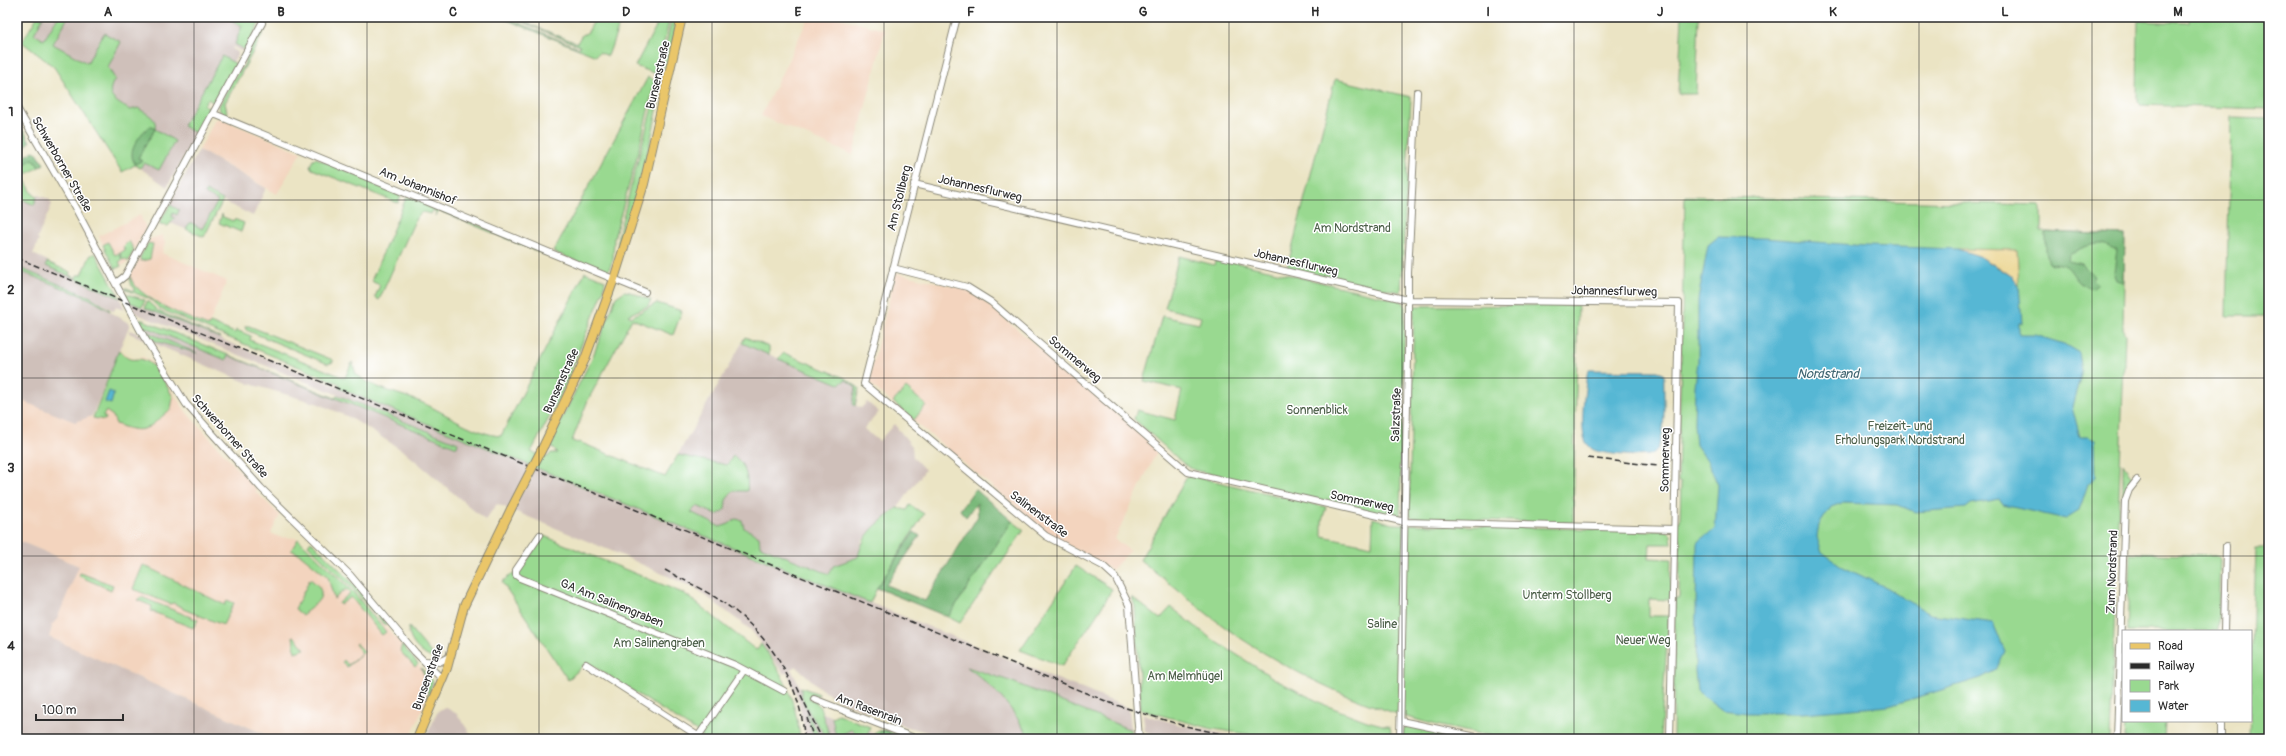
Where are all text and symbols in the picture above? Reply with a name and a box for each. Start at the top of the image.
text: A [104,4,113,20]
text: B [277,4,285,20]
text: C [449,4,457,20]
text: D [622,4,630,20]
text: E [795,4,802,20]
text: F [967,4,975,20]
text: G [1139,4,1148,20]
text: H [1311,4,1319,20]
text: I [1486,4,1490,20]
text: J [1657,4,1663,20]
text: K [1829,4,1837,20]
text: L [2001,4,2009,20]
text: M [2173,4,2183,20]
street label: Bunsenstraße [643,39,674,111]
text: 1 [8,104,14,120]
street label: Schwerborner Straße [28,114,95,215]
street label: Am Johannishof [377,164,459,209]
street label: Am Stollberg [884,164,915,232]
street label: Johannesflurweg [936,172,1023,205]
park label: Am Nordstrand [1313,221,1391,236]
street label: Johannesflurweg [1252,246,1339,279]
text: 2 [7,282,15,298]
street label: Johannesflurweg [1571,283,1657,300]
street label: Sommerweg [1045,333,1104,386]
street label: Bunsenstraße [540,346,582,416]
water label: Nordstrand [1797,366,1860,382]
street label: Salzstraße [1388,388,1405,442]
street label: Schwerborner Straße [188,391,271,481]
park label: Sonnenblick [1286,403,1348,418]
park label: Freizeit- und Erholungspark Nordstrand [1835,419,1965,448]
street label: Sommerweg [1657,428,1674,492]
text: 3 [7,460,15,476]
street label: Sommerweg [1329,487,1395,516]
street label: Salinenstraße [1007,488,1071,541]
street label: Zum Nordstrand [2104,530,2121,614]
street label: GA Am Salinengraben [558,576,666,631]
park label: Unterm Stollberg [1522,588,1612,603]
park label: Saline [1367,617,1397,632]
legend [2122,630,2252,722]
park label: Neuer Weg [1615,633,1671,648]
park label: Am Salinengraben [613,636,705,651]
text: 4 [7,638,15,654]
text: Road [2158,639,2183,654]
street label: Bunsenstraße [410,642,447,712]
text: Railway [2158,659,2194,674]
park label: Am Melmhügel [1147,669,1223,684]
text: Park [2158,679,2179,694]
street label: Am Rasenrain [834,690,904,729]
scale bar [36,696,123,722]
text: Water [2158,699,2189,714]
text: 100 m [42,703,77,718]

